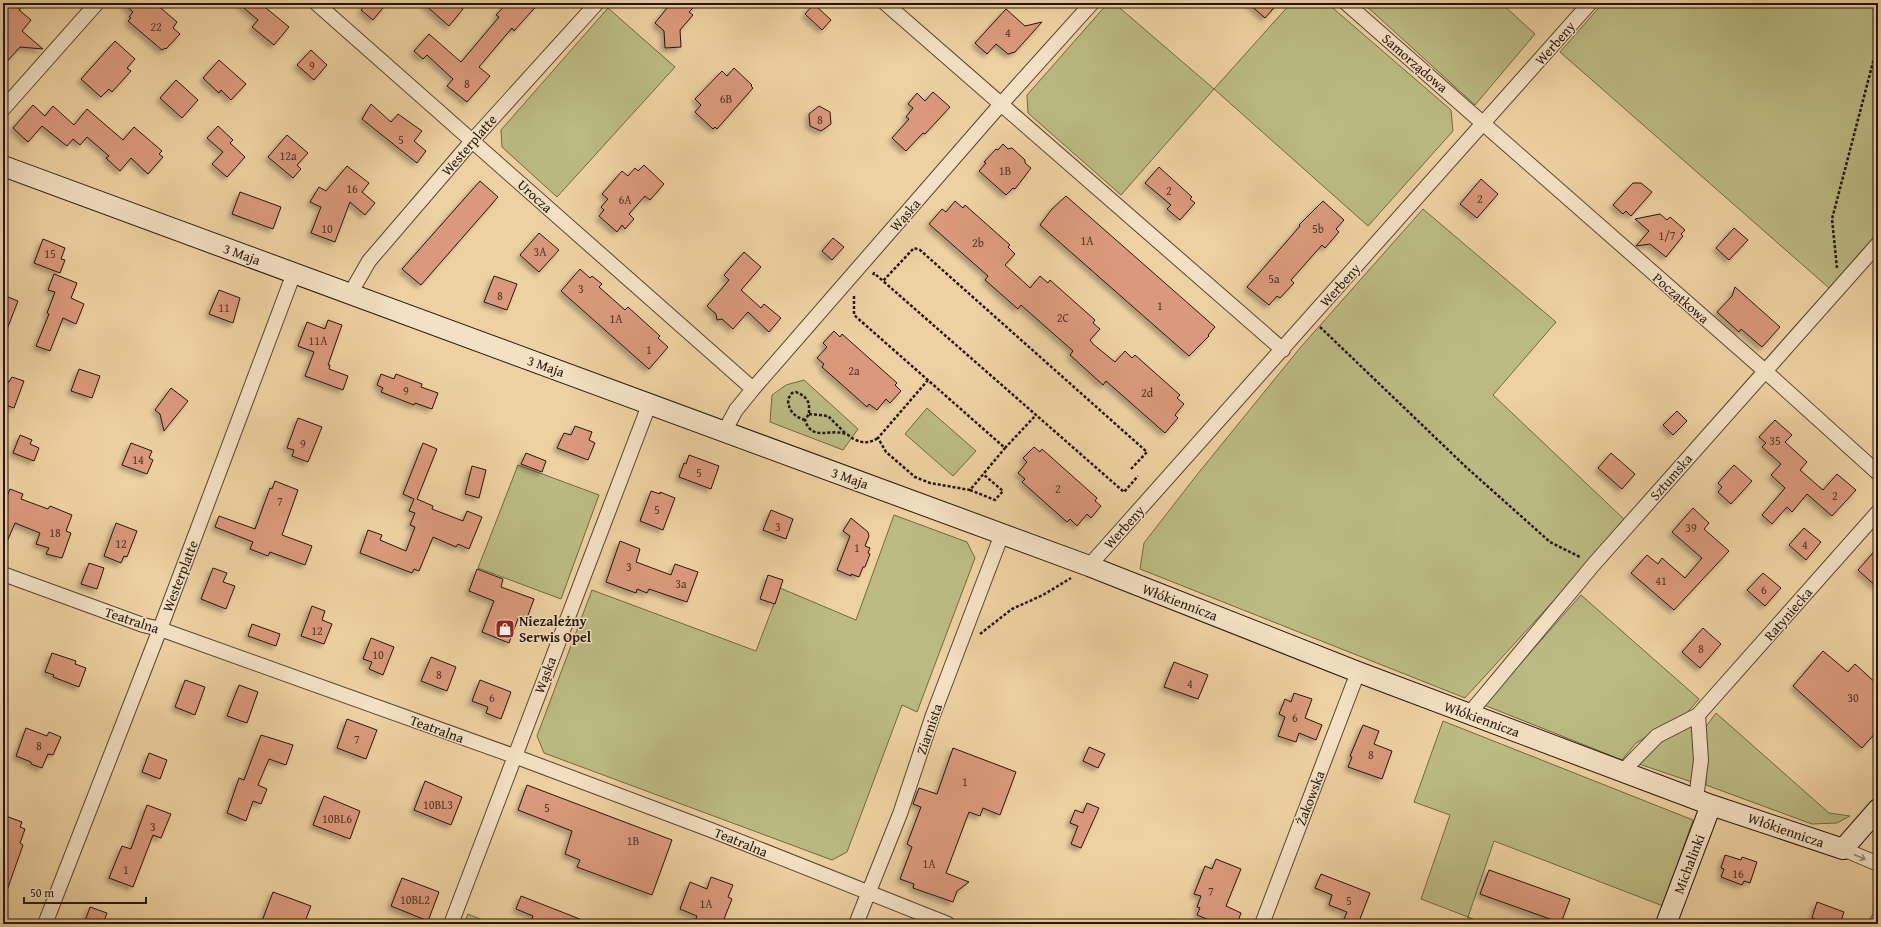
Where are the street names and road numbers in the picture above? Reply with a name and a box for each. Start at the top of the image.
street label: Werbeny [1530,17,1580,69]
street label: Samorządowa [1378,29,1453,97]
street label: Westerplatte [437,110,502,180]
street label: Urocza [513,175,557,217]
street label: Wąska [885,194,925,236]
street label: 3 Maja [221,238,264,270]
street label: Werbeny [1315,259,1365,311]
street label: Początkowa [1649,268,1714,328]
street label: 3 Maja [525,350,568,382]
street label: Sztumska [1645,449,1697,505]
street label: 3 Maja [829,462,872,494]
street label: Werbeny [1099,501,1149,553]
street label: Westerplatte [157,537,203,615]
street label: Włókiennicza [1139,578,1221,626]
street label: Ratyniecka [1759,583,1817,645]
street label: Teatralna [102,602,162,638]
street label: Wąska [529,653,561,696]
street label: Włókiennicza [1441,696,1523,742]
street label: Ziarnista [911,700,947,757]
street label: Teatralna [407,710,467,748]
street label: Żakowska [1290,767,1330,828]
street label: Włókiennicza [1745,808,1827,852]
street label: Teatralna [711,822,771,862]
street label: Michalinki [1668,831,1710,897]

